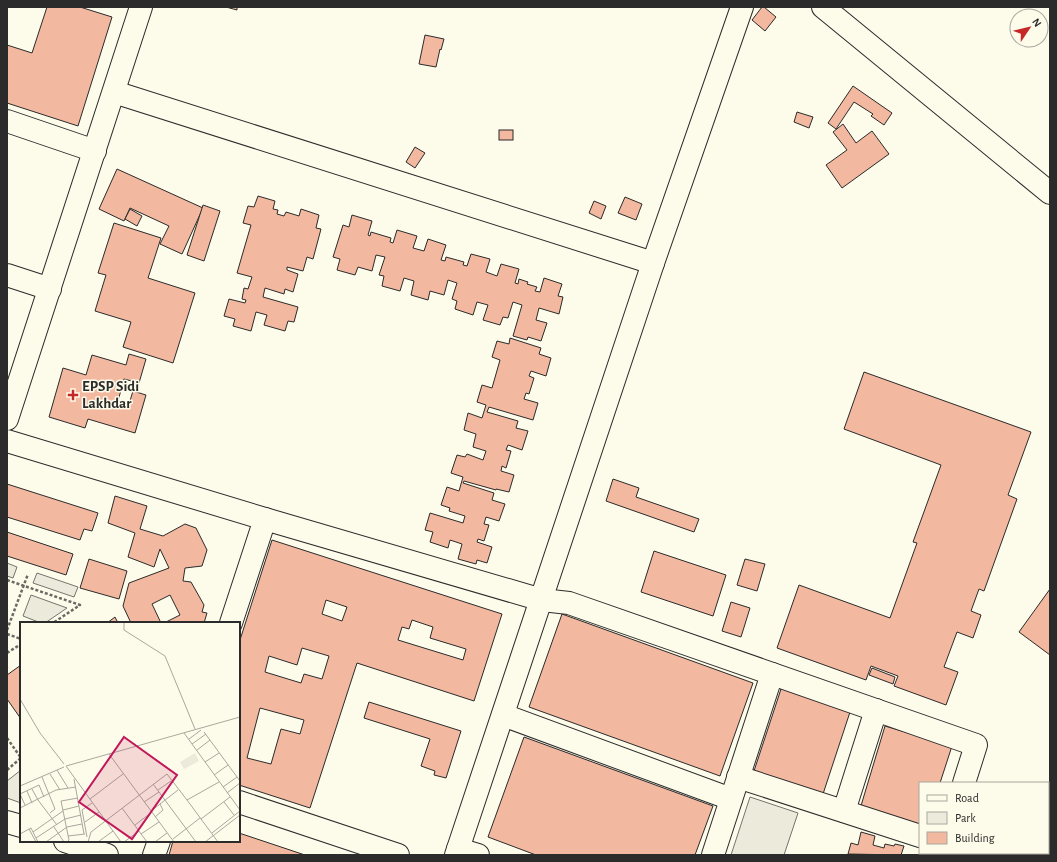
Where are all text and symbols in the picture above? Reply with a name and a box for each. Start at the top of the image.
north arrow [1009,8,1049,48]
text: N [1030,16,1043,29]
place label: EPSP Sidi Lakhdar [82,379,139,411]
marker: EPSP Sidi Lakhdar [67,389,79,401]
inset map [20,622,240,842]
legend [919,782,1049,854]
text: Road [955,792,979,804]
text: Park [955,812,976,824]
text: Building [955,832,995,844]

